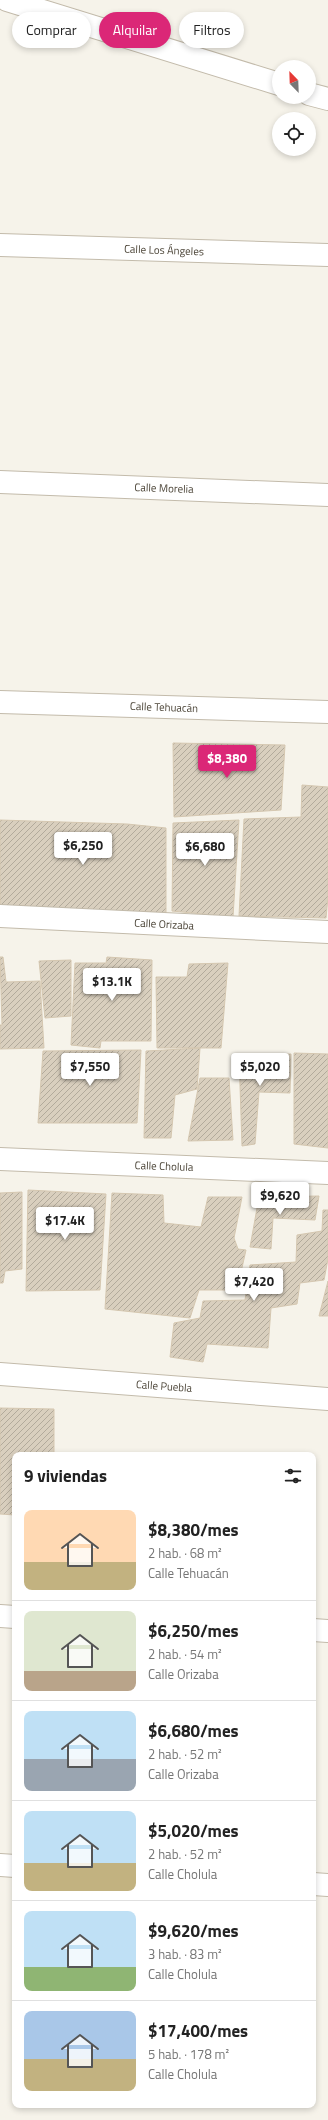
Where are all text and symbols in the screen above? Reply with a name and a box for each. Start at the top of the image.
chip: Comprar [12,12,91,48]
chip: Alquilar [99,12,171,48]
chip: Filtros [179,12,244,48]
north arrow [272,60,316,104]
map controls [272,60,316,156]
button: locate [272,112,316,156]
street label: Calle Los Ángeles [124,241,204,259]
street label: Calle Morelia [134,479,194,497]
street label: Calle Tehuacán [130,698,199,716]
pin: $8,380 [194,745,260,779]
text: $8,380 [207,748,247,768]
pin: $6,250 [50,832,116,866]
pin: $6,680 [172,833,238,867]
text: $6,250 [63,835,103,855]
text: $6,680 [185,836,225,856]
street label: Calle Orizaba [134,914,195,934]
pin: $13.1K [79,968,145,1002]
text: $13.1K [92,971,132,991]
pin: $7,550 [57,1053,123,1087]
pin: $5,020 [227,1053,293,1087]
text: $7,550 [70,1056,110,1076]
text: $5,020 [240,1056,280,1076]
street label: Calle Cholula [134,1157,194,1175]
pin: $9,620 [247,1182,313,1216]
text: $9,620 [260,1185,300,1205]
pin: $17.4K [32,1207,98,1241]
text: $17.4K [45,1210,85,1230]
pin: $7,420 [221,1268,287,1302]
text: $7,420 [234,1271,274,1291]
street label: Calle Puebla [135,1376,193,1396]
text: 9 viviendas [24,1463,107,1489]
icon: filters [282,1465,304,1487]
text: $8,380/mes [148,1517,239,1543]
icon: home [56,1526,104,1574]
text: 2 hab. · 68 m² [148,1543,222,1563]
text: Calle Tehuacán [148,1563,229,1583]
text: $6,250/mes [148,1618,239,1644]
icon: home [56,1627,104,1675]
text: 2 hab. · 54 m² [148,1644,222,1664]
text: Calle Orizaba [148,1664,219,1684]
text: $6,680/mes [148,1718,239,1744]
icon: home [56,1727,104,1775]
text: 2 hab. · 52 m² [148,1744,222,1764]
text: Calle Orizaba [148,1764,219,1784]
text: $5,020/mes [148,1818,239,1844]
icon: home [56,1827,104,1875]
text: 2 hab. · 52 m² [148,1844,222,1864]
text: Calle Cholula [148,1864,217,1884]
text: $9,620/mes [148,1918,239,1944]
icon: home [56,1927,104,1975]
text: 3 hab. · 83 m² [148,1944,222,1964]
text: Calle Cholula [148,1964,217,1984]
text: $17,400/mes [148,2018,248,2044]
icon: home [56,2027,104,2075]
text: 5 hab. · 178 m² [148,2044,229,2064]
text: Calle Cholula [148,2064,217,2084]

